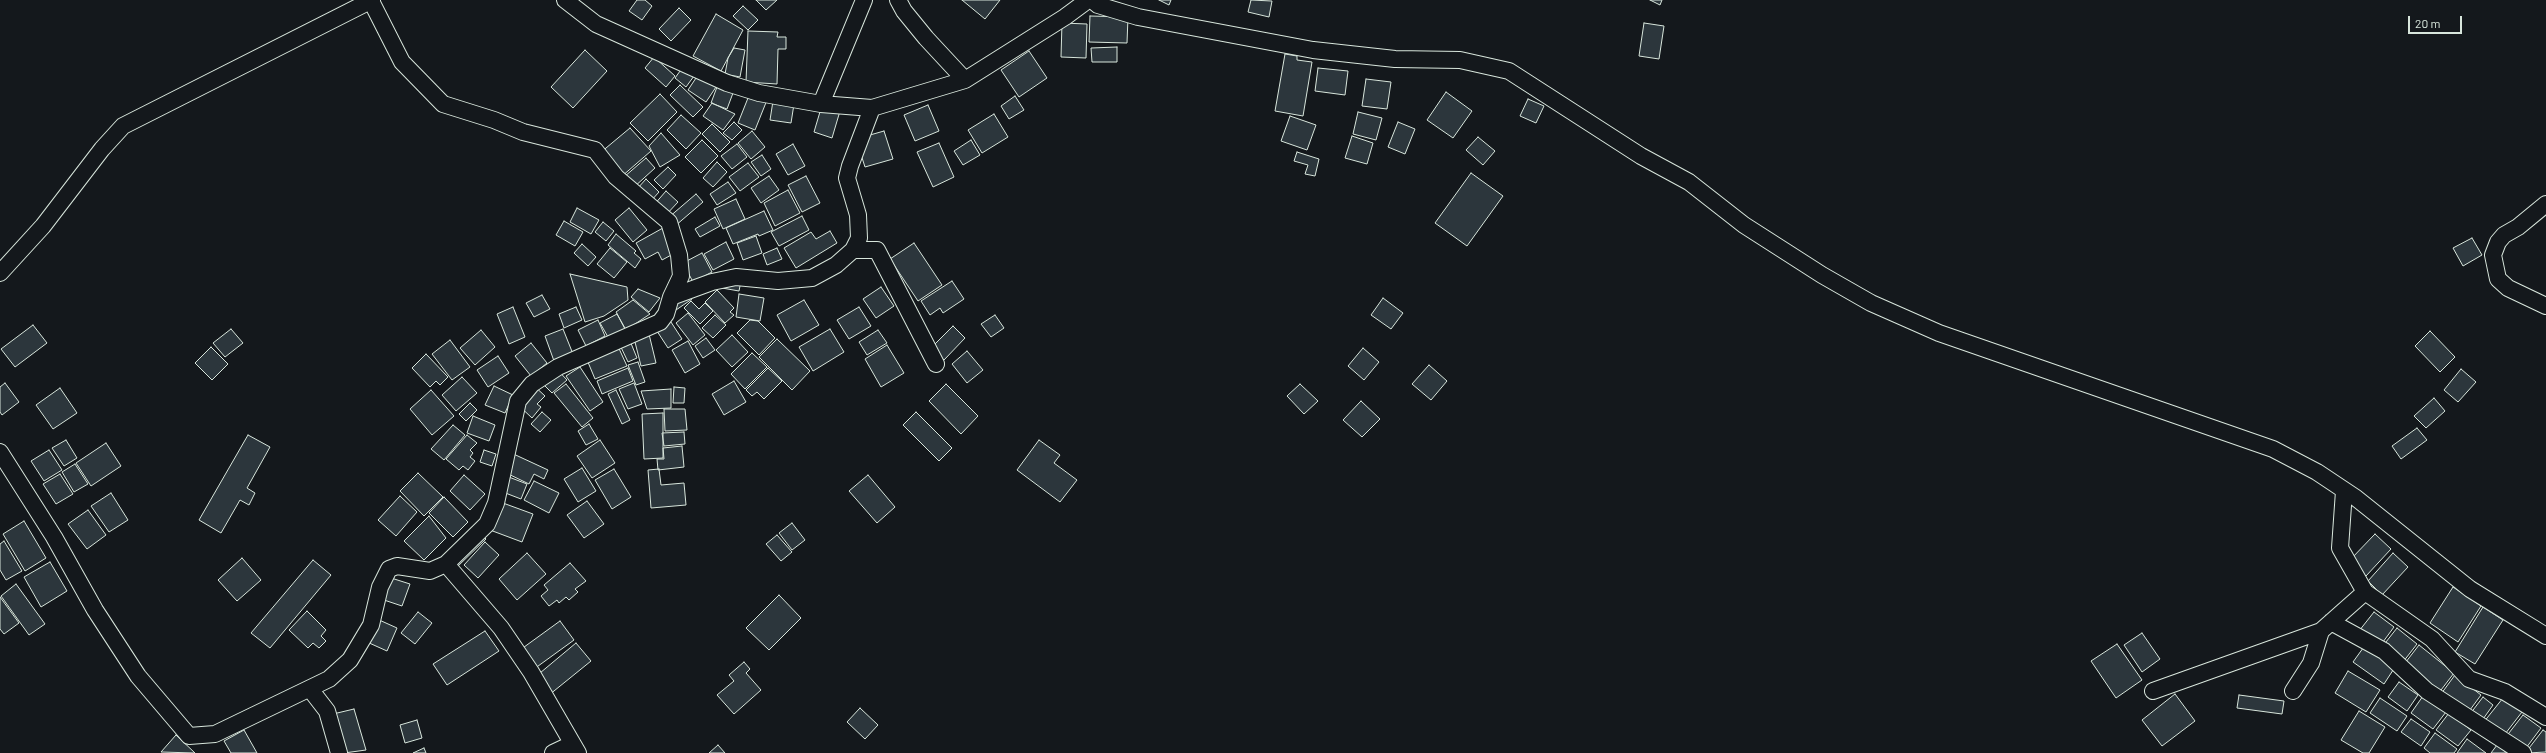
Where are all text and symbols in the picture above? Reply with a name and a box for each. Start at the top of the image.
scale bar [2410,8,2464,34]
text: 20 m [2415,16,2441,30]

